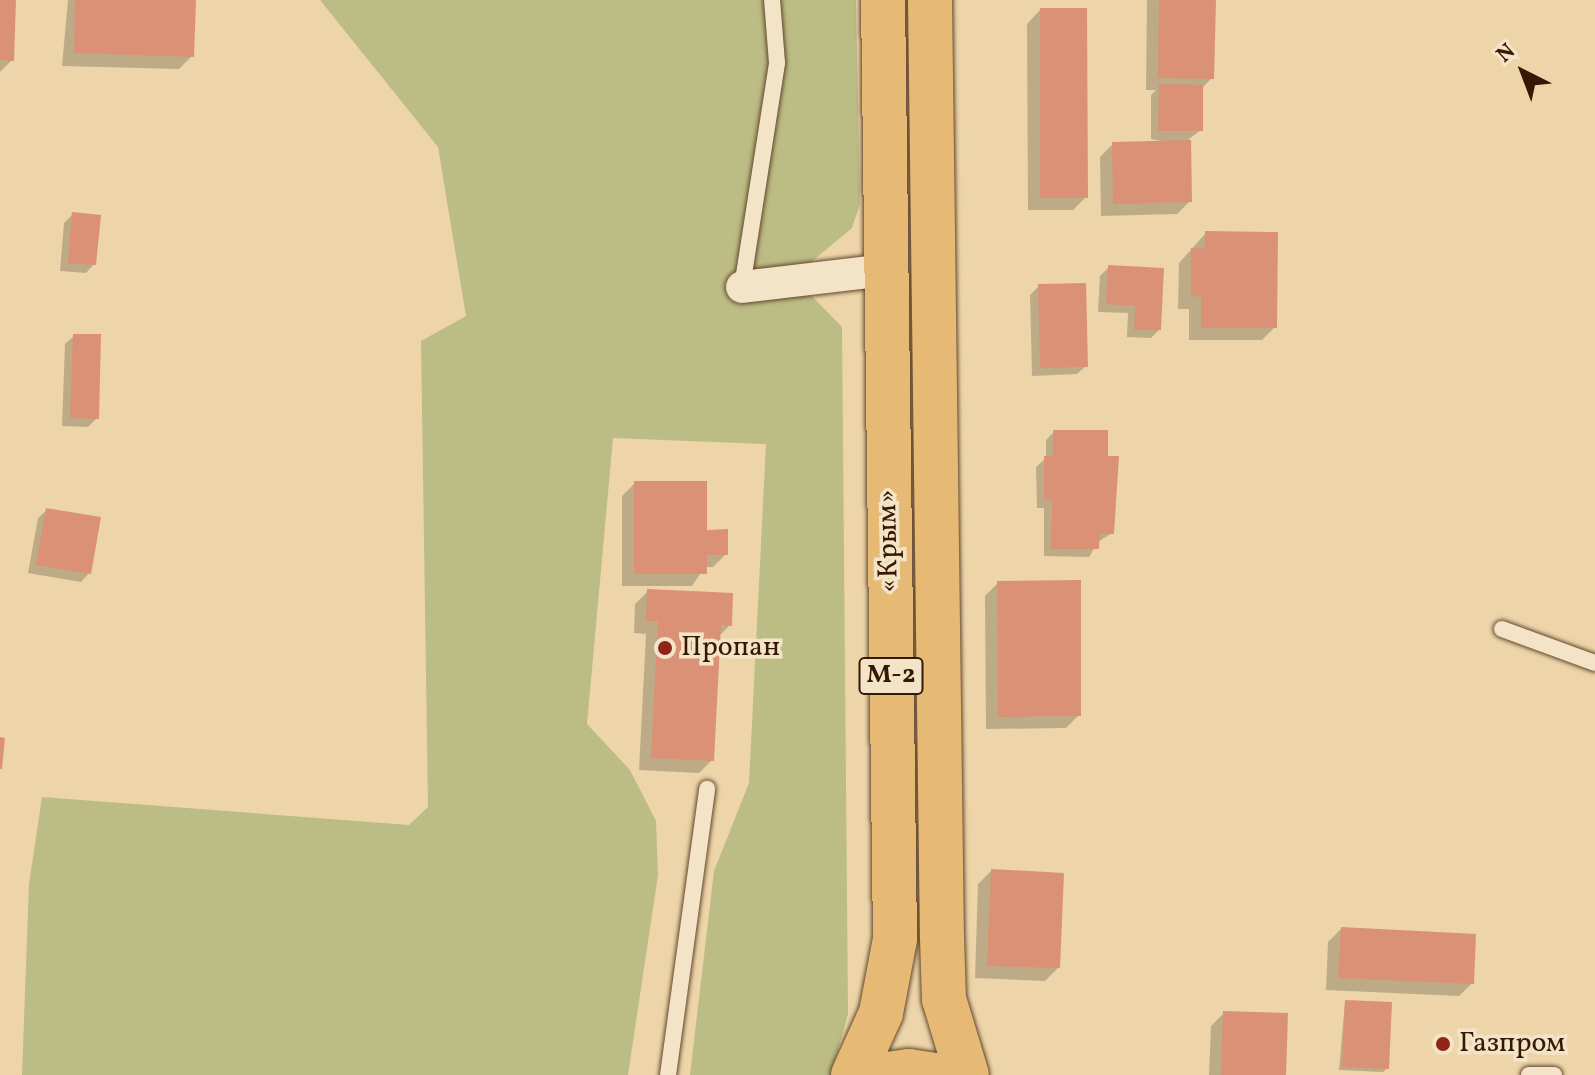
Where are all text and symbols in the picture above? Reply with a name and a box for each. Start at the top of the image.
north arrow [1483,32,1563,112]
text: N [1490,37,1523,71]
street label: «Крым» [871,489,907,593]
place label: Пропан [681,631,780,665]
marker: Пропан [656,639,674,657]
road number: М-2 [857,654,925,698]
place label: Газпром [1459,1027,1565,1061]
marker: Газпром [1434,1035,1452,1053]

